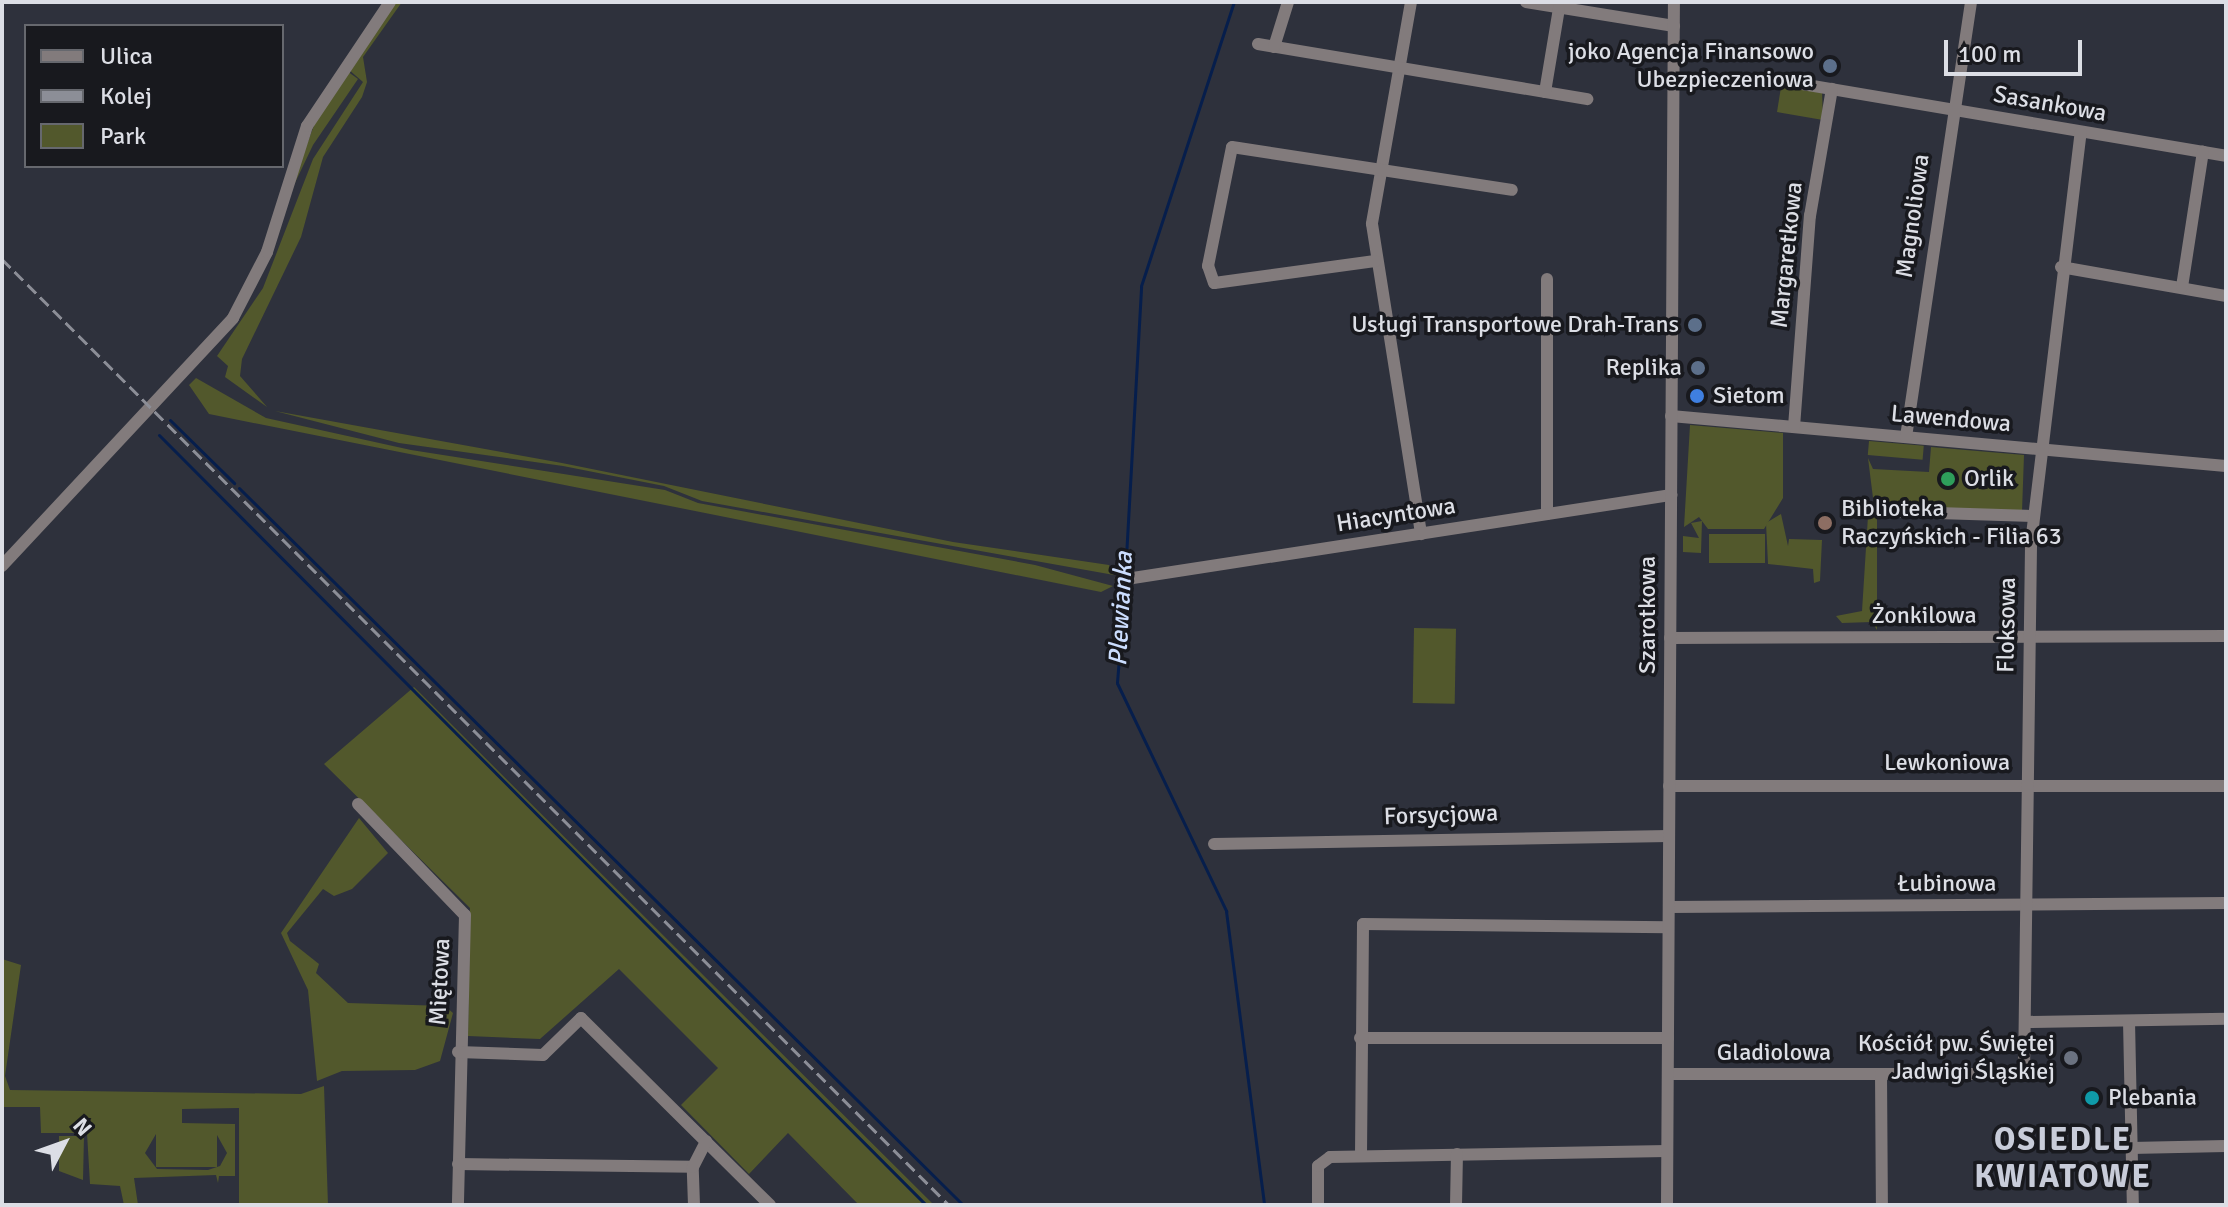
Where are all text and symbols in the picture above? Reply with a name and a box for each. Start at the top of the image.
legend [24,24,284,168]
scale bar [1948,24,2086,74]
place label: joko Agencja Finansowo Ubezpieczeniowa [1568,38,1814,94]
text: 100 m [1958,39,2021,69]
text: Ulica [100,41,153,71]
marker: joko Agencja Finansowo Ubezpieczeniowa [1821,57,1839,75]
street label: Sasankowa [1991,80,2109,128]
text: Kolej [100,81,152,111]
text: Park [100,121,146,151]
street label: Magnoliowa [1890,152,1936,280]
street label: Margaretkowa [1765,180,1809,330]
place label: Usługi Transportowe Drah-Trans [1352,311,1679,339]
marker: Usługi Transportowe Drah-Trans [1686,316,1704,334]
place label: Replika [1606,354,1682,382]
marker: Replika [1689,359,1707,377]
place label: Sietom [1713,382,1785,410]
marker: Sietom [1688,387,1706,405]
street label: Lawendowa [1890,399,2012,439]
place label: Orlik [1964,465,2014,493]
marker: Orlik [1939,470,1957,488]
street label: Hiacyntowa [1334,491,1458,539]
place label: Biblioteka Raczyńskich - Filia 63 [1841,495,2062,551]
marker: Biblioteka Raczyńskich - Filia 63 [1816,514,1834,532]
water label: Plewianka [1103,551,1141,667]
street label: Szarotkowa [1634,556,1662,674]
street label: Floksowa [1992,577,2022,673]
street label: Żonkilowa [1871,602,1977,630]
street label: Lewkoniowa [1884,749,2010,777]
street label: Forsycjowa [1383,799,1499,831]
street label: Łubinowa [1898,870,1996,898]
street label: Miętowa [423,938,457,1026]
place label: Kościół pw. Świętej Jadwigi Śląskiej [1858,1030,2055,1086]
street label: Gladiolowa [1717,1039,1831,1067]
marker: Kościół pw. Świętej Jadwigi Śląskiej [2062,1049,2080,1067]
place label: Plebania [2108,1084,2197,1112]
marker: Plebania [2083,1089,2101,1107]
north arrow [24,1103,104,1183]
text: N [67,1112,98,1142]
district label: OSIEDLE KWIATOWE [1974,1122,2152,1197]

